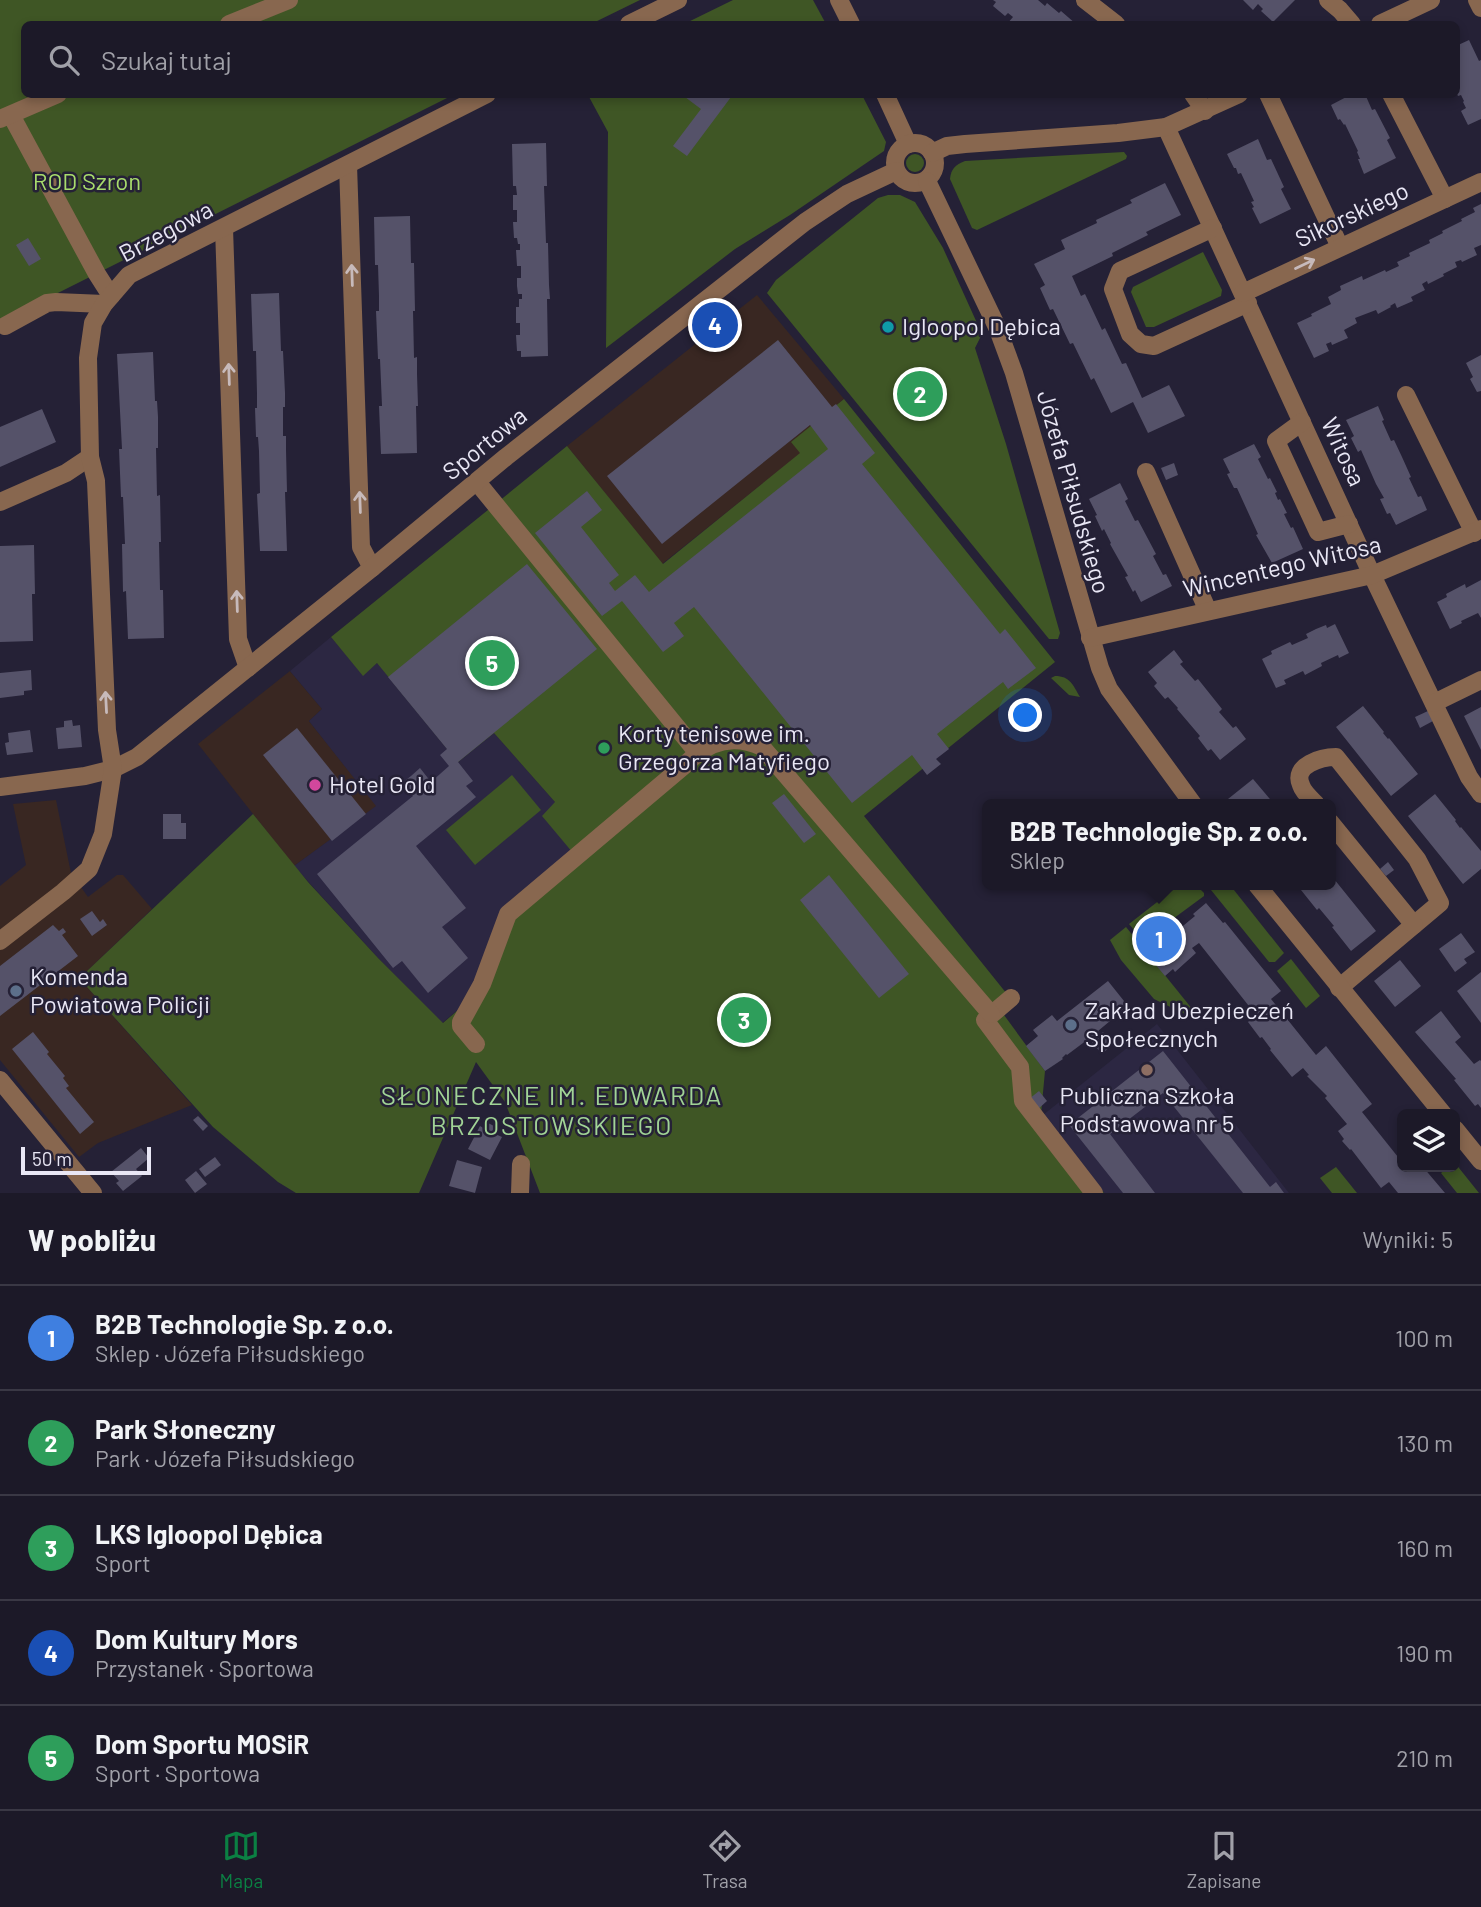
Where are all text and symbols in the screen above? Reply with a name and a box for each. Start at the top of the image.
search box [21,21,1460,98]
icon: search [45,41,83,79]
text: Szukaj tutaj [101,44,232,75]
park label: ROD Szron [33,166,141,195]
street label: Sikorskiego [1290,175,1413,253]
street label: Brzegowa [113,194,217,267]
one-way arrow [1294,256,1315,270]
one-way arrow [345,264,359,287]
pin: 4 [692,299,738,351]
place label: Igloopol Dębica [902,311,1061,340]
marker: Igloopol Dębica [880,319,896,335]
one-way arrow [222,363,236,386]
pin: 2 [897,368,943,420]
street label: Józefa Piłsudskiego [1032,387,1117,596]
street label: Sportowa [436,400,532,485]
street label: Witosa [1316,412,1373,490]
one-way arrow [353,491,366,514]
street label: Wincentego Witosa [1180,529,1384,602]
one-way arrow [230,590,243,613]
pin: 5 [469,637,515,689]
one-way arrow [99,690,112,713]
your location [1008,698,1042,732]
place label: Korty tenisowe im. Grzegorza Matyfiego [618,718,830,775]
marker: Korty tenisowe im. Grzegorza Matyfiego [596,740,612,756]
place label: Hotel Gold [329,769,436,798]
marker: Hotel Gold [307,777,323,793]
popup [982,799,1336,890]
text: B2B Technologie Sp. z o.o. [1010,815,1308,846]
text: Sklep [1010,846,1065,874]
pin: 1 [1136,913,1182,965]
place label: Komenda Powiatowa Policji [30,961,210,1018]
marker: Komenda Powiatowa Policji [8,983,24,999]
pin: 3 [721,994,767,1046]
place label: Zakład Ubezpieczeń Społecznych [1085,995,1294,1052]
marker: Zakład Ubezpieczeń Społecznych [1063,1017,1079,1033]
marker: Publiczna Szkoła Podstawowa nr 5 [1139,1062,1155,1078]
district label: SŁONECZNE IM. EDWARDA BRZOSTOWSKIEGO [381,1079,723,1140]
place label: Publiczna Szkoła Podstawowa nr 5 [1060,1080,1234,1137]
map controls [1397,1109,1460,1172]
button: layers [1397,1109,1460,1172]
scale bar [21,1144,150,1176]
text: 50 m [32,1147,72,1170]
text: W pobliżu [28,1221,156,1257]
text: Wyniki: 5 [1363,1225,1453,1253]
text: B2B Technologie Sp. z o.o. [95,1308,394,1339]
text: 1 [47,1324,55,1352]
text: 100 m [1395,1324,1453,1352]
text: Sklep · Józefa Piłsudskiego [95,1339,365,1367]
text: Park Słoneczny [95,1413,276,1444]
text: 2 [45,1429,57,1457]
text: 130 m [1396,1429,1453,1457]
text: Park · Józefa Piłsudskiego [95,1444,355,1472]
text: LKS Igloopol Dębica [95,1518,323,1549]
text: 3 [45,1534,57,1562]
text: 160 m [1396,1534,1453,1562]
text: Sport [95,1549,151,1577]
text: Dom Kultury Mors [95,1623,298,1654]
text: 4 [44,1639,58,1667]
text: 190 m [1396,1639,1453,1667]
text: Przystanek · Sportowa [95,1654,314,1682]
text: Dom Sportu MOSiR [95,1728,309,1759]
text: 5 [45,1744,57,1772]
text: 210 m [1396,1744,1453,1772]
text: Sport · Sportowa [95,1759,260,1787]
tab: Mapa [220,1827,263,1892]
tab: Trasa [702,1827,748,1892]
tab: Zapisane [1187,1827,1261,1892]

